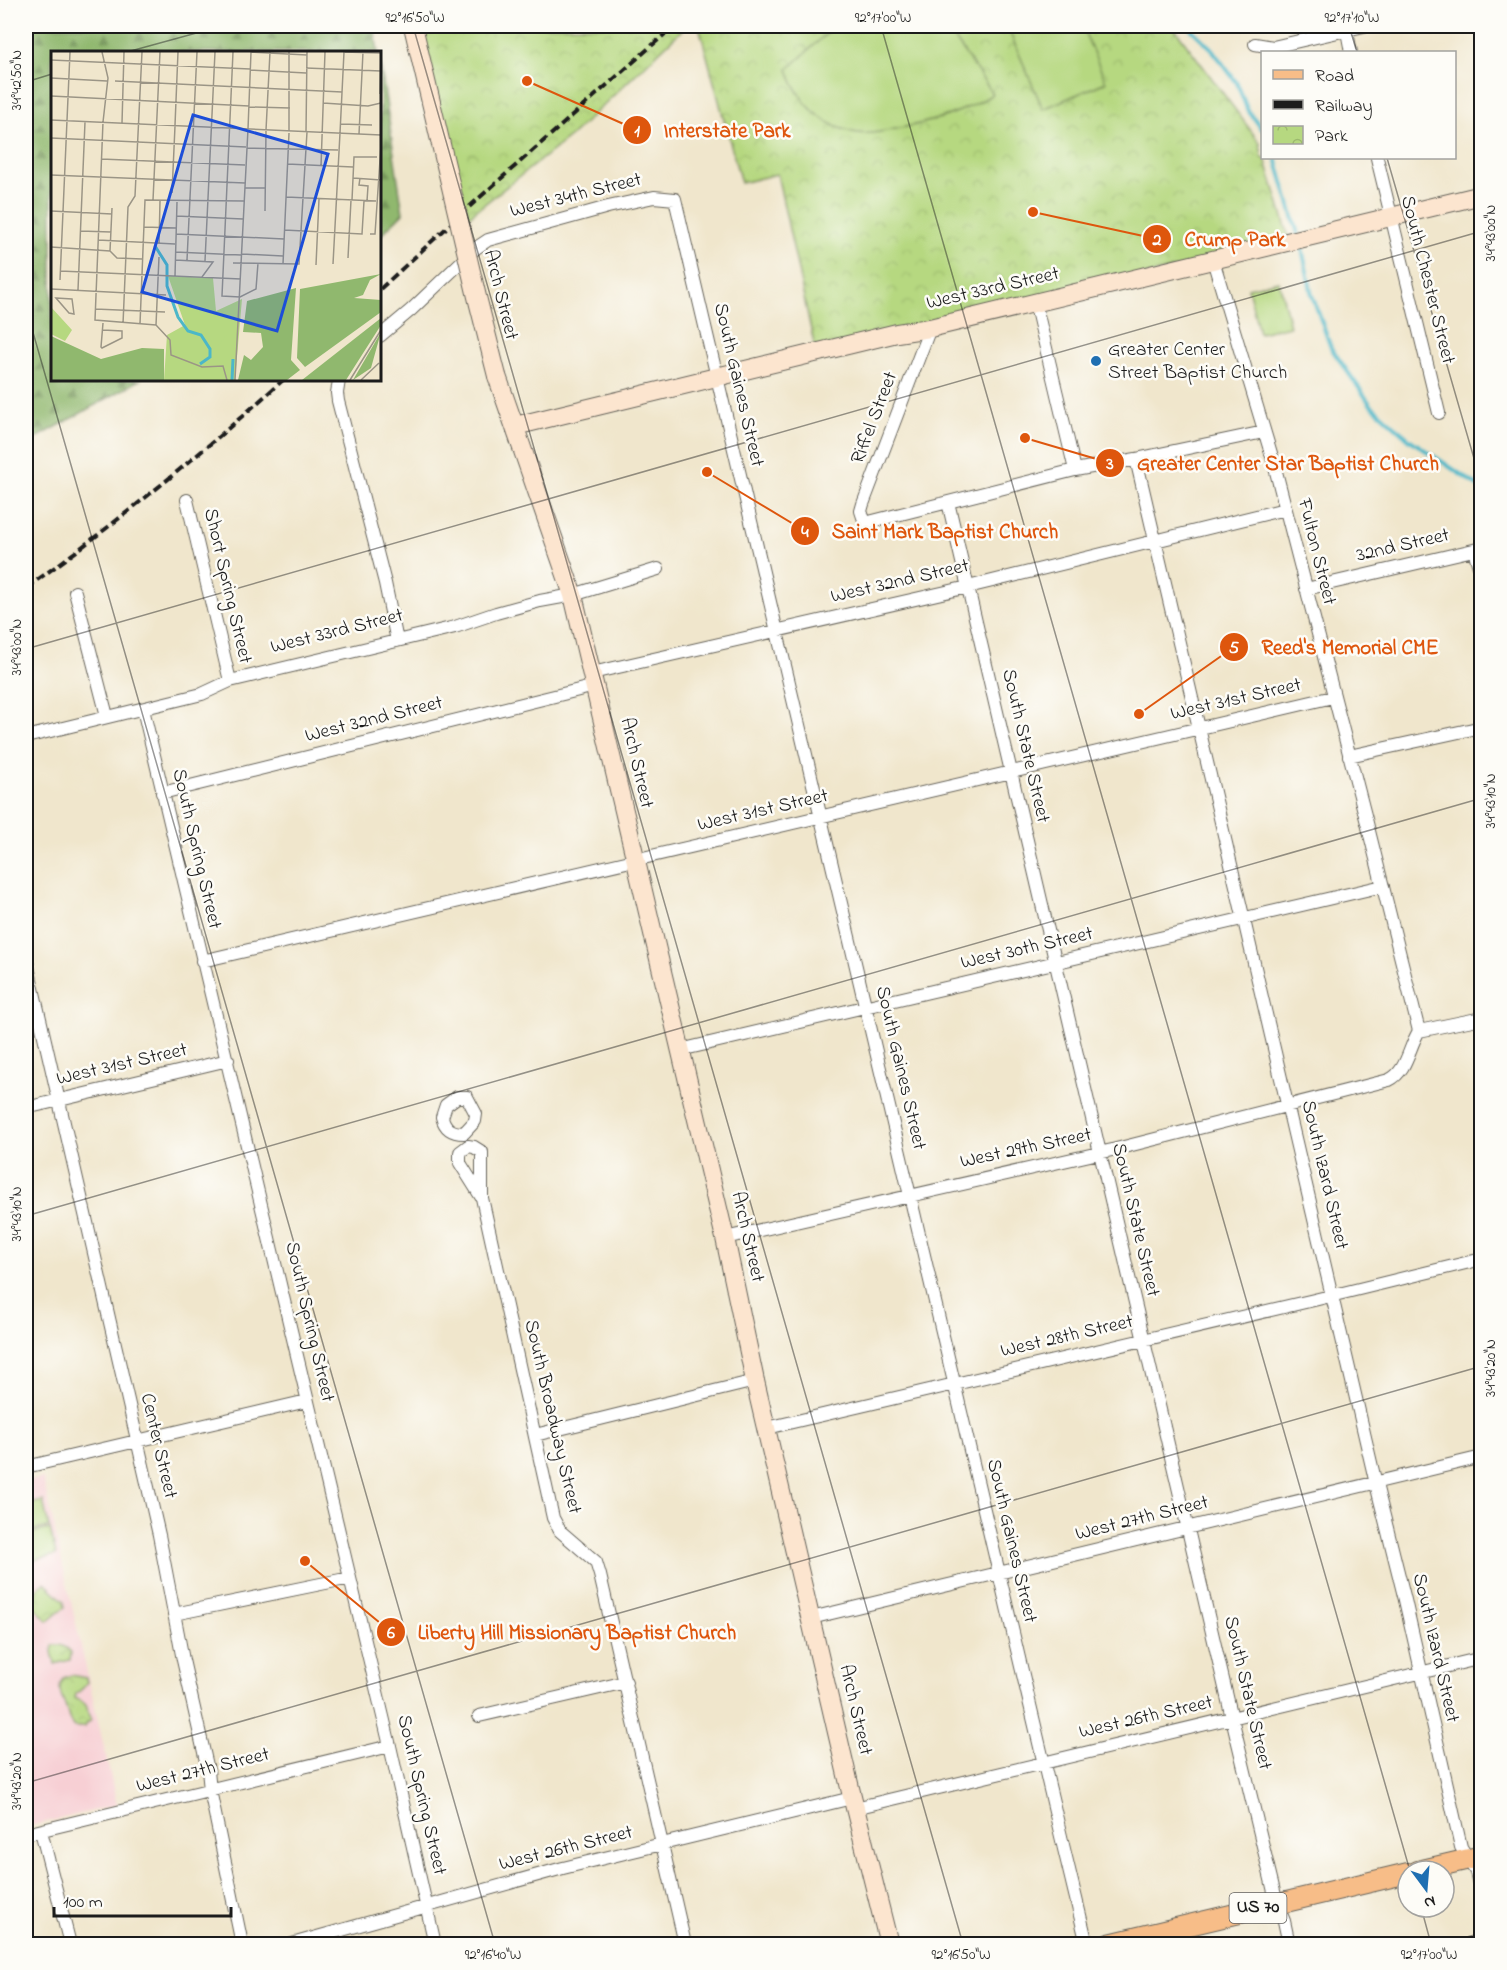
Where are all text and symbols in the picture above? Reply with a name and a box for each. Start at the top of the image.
text: 92°16'50"W [385,7,445,29]
text: 92°17'00"W [855,7,911,29]
text: 92°17'10"W [1325,7,1379,29]
text: 34°42'50"N [6,50,28,110]
inset map [51,51,381,381]
legend [1261,51,1456,159]
text: Road [1315,64,1354,90]
text: Railway [1315,94,1372,120]
callout: Interstate Park [622,110,803,149]
text: Interstate Park [663,117,791,147]
text: 1 [634,119,640,145]
text: Park [1315,124,1348,150]
street label: West 34th Street [507,166,645,226]
street label: South Chester Street [1392,193,1462,368]
text: 34°43'00"N [1480,205,1502,261]
callout: Crump Park [1142,220,1297,259]
text: Crump Park [1185,226,1286,256]
text: 2 [1152,228,1162,254]
street label: Arch Street [475,247,525,344]
street label: West 33rd Street [924,260,1063,318]
street label: South Gaines Street [705,300,771,470]
place label: Greater Center Street Baptist Church [1108,336,1287,388]
marker: Greater Center Street Baptist Church [1089,354,1103,368]
street label: Riffel Street [844,367,906,468]
callout: Greater Center Star Baptist Church [1095,443,1451,482]
text: Greater Center Star Baptist Church [1137,450,1439,480]
text: 3 [1105,452,1114,478]
street label: Fulton Street [1289,495,1343,609]
street label: Short Spring Street [194,506,259,667]
callout: Saint Mark Baptist Church [790,511,1070,550]
text: Saint Mark Baptist Church [832,518,1058,548]
text: 4 [801,520,809,546]
street label: 32nd Street [1354,521,1453,571]
street label: West 32nd Street [828,552,972,612]
street label: West 33rd Street [268,601,407,662]
text: 34°43'00"N [6,619,28,675]
callout: Reed's Memorial CME [1219,627,1451,666]
text: Reed's Memorial CME [1261,634,1439,664]
text: 5 [1229,636,1240,662]
street label: South State Street [993,666,1057,826]
street label: West 31st Street [1168,671,1304,729]
street label: West 32nd Street [302,689,446,751]
street label: Arch Street [611,715,661,811]
street label: South Spring Street [162,766,229,932]
text: 34°43'10"N [1480,773,1502,829]
street label: West 31st Street [695,782,831,840]
street label: West 30th Street [958,920,1096,978]
street label: South Gaines Street [867,983,933,1153]
street label: West 31st Street [54,1036,190,1094]
street label: South Izard Street [1293,1097,1355,1253]
street label: West 29th Street [957,1121,1095,1177]
street label: South State Street [1103,1140,1167,1300]
text: 34°43'10"N [6,1186,28,1242]
street label: Arch Street [722,1189,772,1285]
street label: South Spring Street [275,1239,342,1405]
street label: West 28th Street [998,1308,1137,1366]
street label: South Broadway Street [516,1317,589,1517]
text: 34°43'20"N [1480,1339,1502,1397]
street label: Center Street [132,1391,184,1502]
street label: South Gaines Street [978,1456,1044,1626]
street label: West 27th Street [1072,1488,1212,1550]
street label: South Izard Street [1404,1570,1466,1726]
callout: Liberty Hill Missionary Baptist Church [376,1612,748,1651]
street label: South State Street [1215,1613,1279,1773]
text: Liberty Hill Missionary Baptist Church [418,1619,736,1651]
text: 6 [387,1621,395,1647]
street label: Arch Street [830,1662,880,1758]
street label: West 26th Street [1076,1688,1216,1748]
street label: South Spring Street [387,1712,454,1878]
street label: West 27th Street [133,1740,273,1802]
text: 34°43'20"N [6,1752,28,1810]
street label: West 26th Street [496,1818,636,1880]
north arrow [1396,1859,1456,1919]
scale bar [54,1880,231,1918]
text: N [1421,1888,1438,1915]
text: 100 m [63,1890,103,1916]
road number: US 70 [1230,1893,1286,1923]
text: 92°16'40"W [465,1944,521,1966]
text: 92°16'50"W [931,1944,991,1966]
text: 92°17'00"W [1401,1944,1457,1966]

